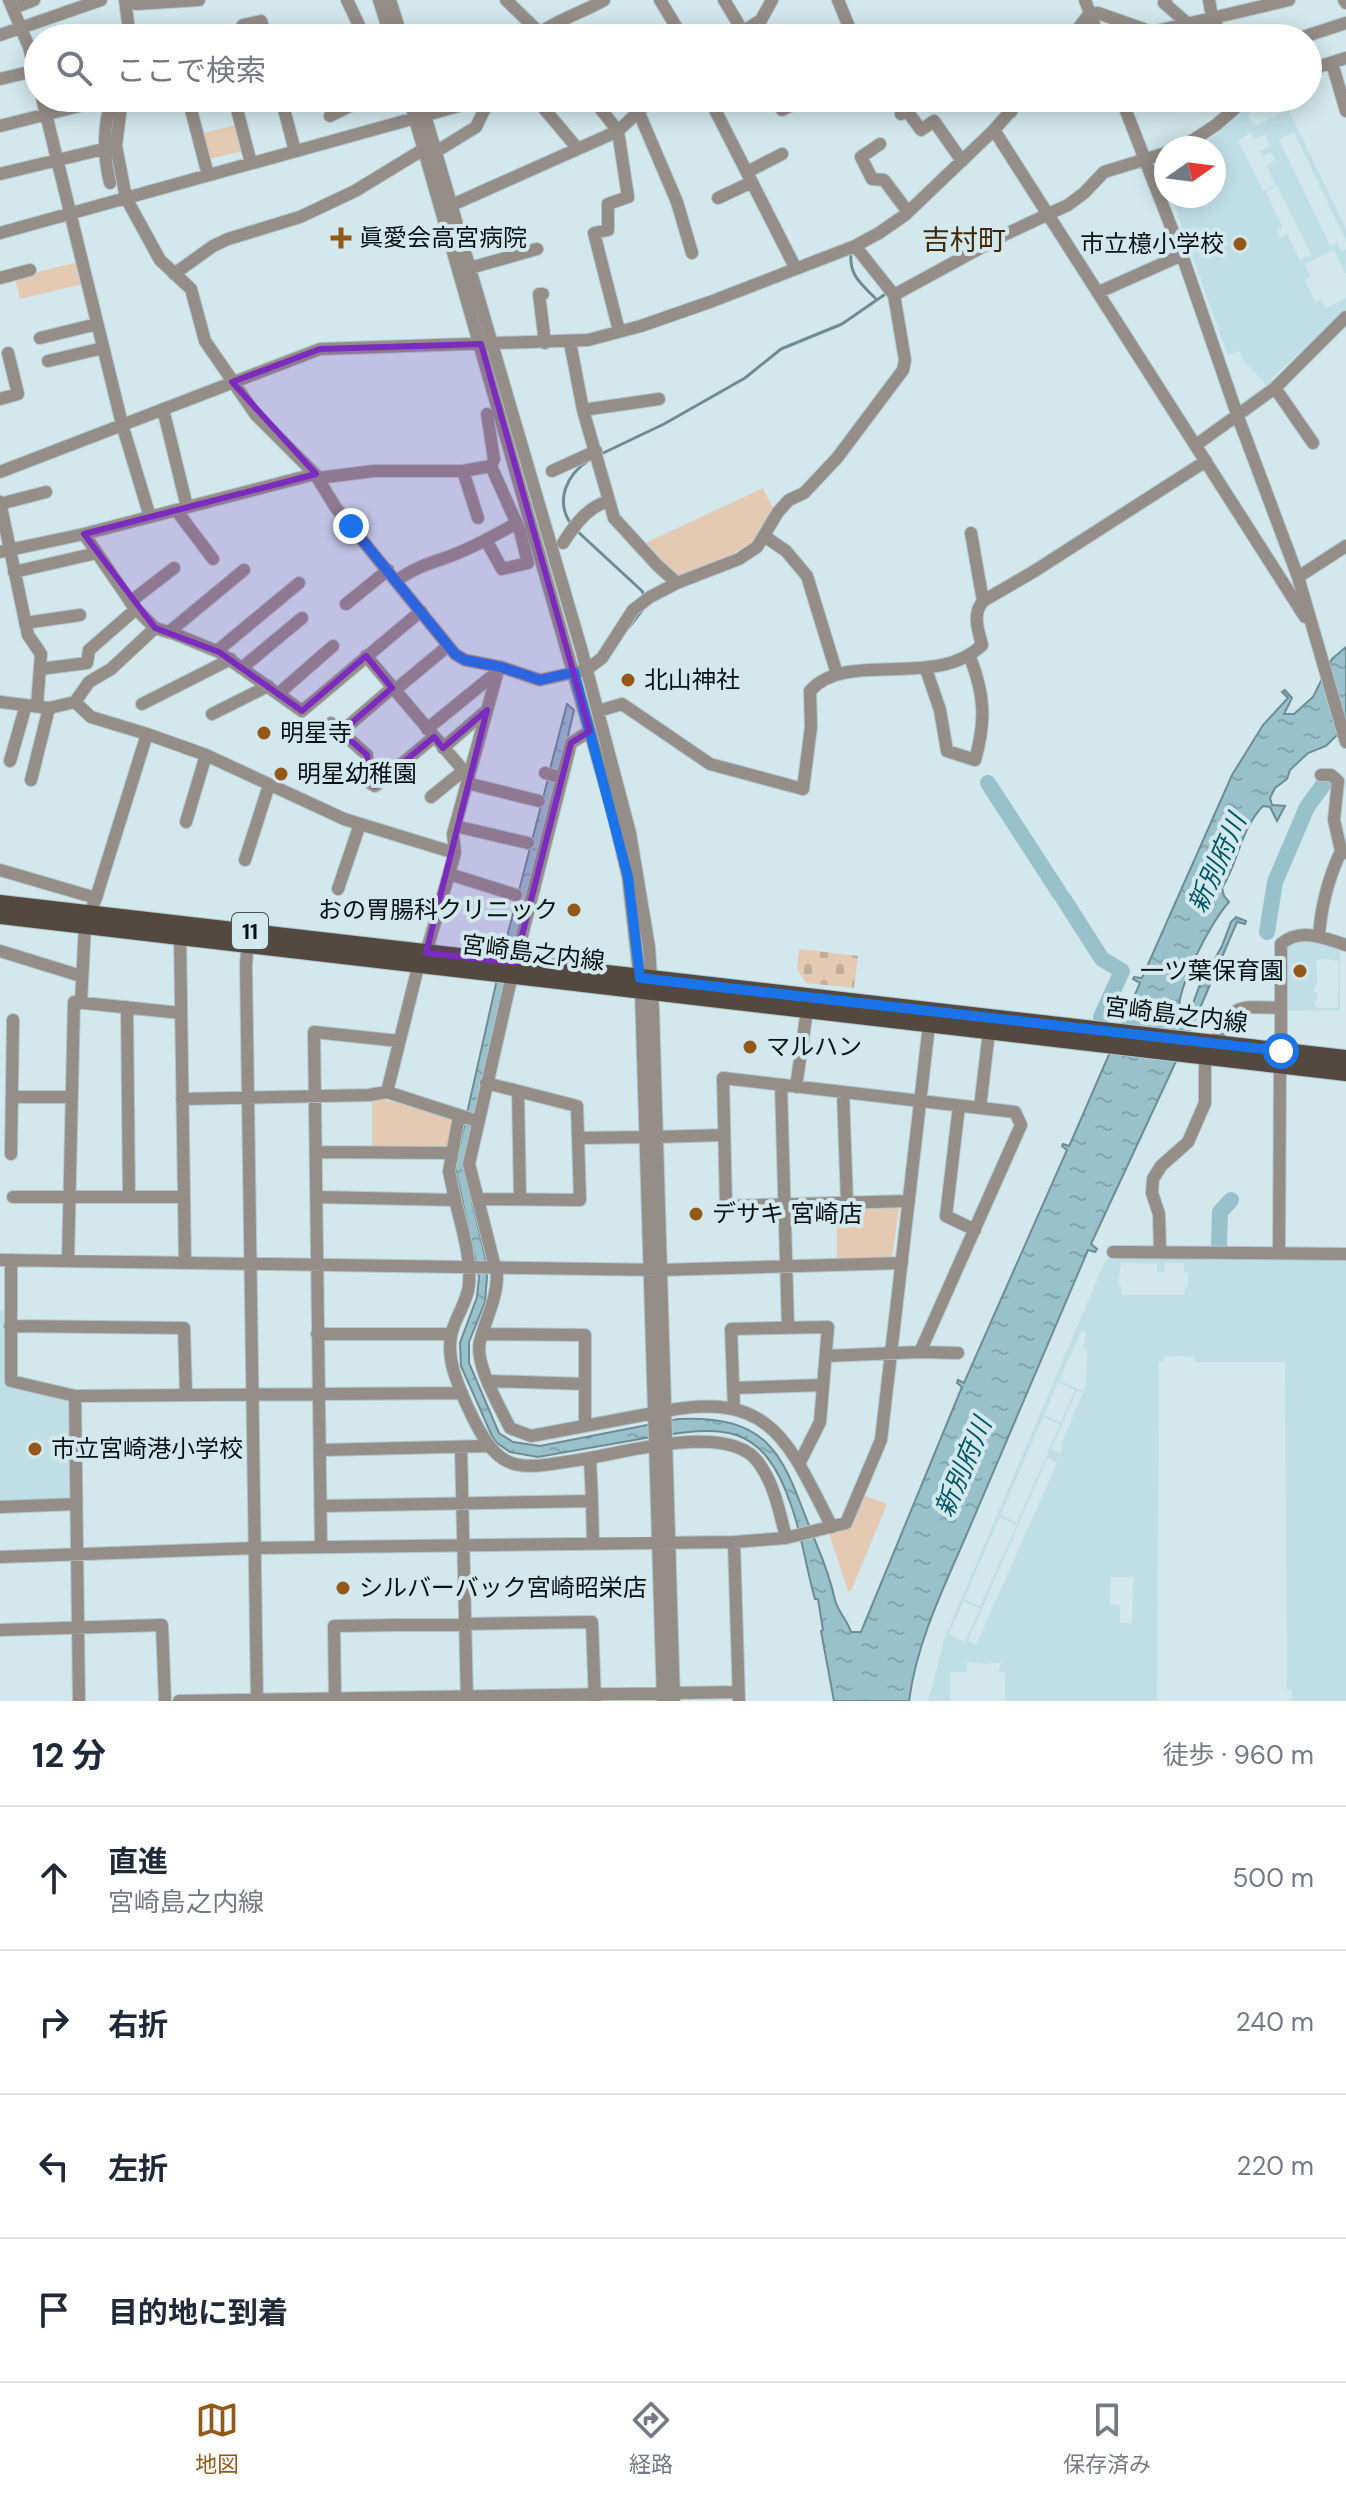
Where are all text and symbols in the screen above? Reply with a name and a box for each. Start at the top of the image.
search box [24,24,1322,112]
icon: search [52,46,96,90]
text: ここで検索 [116,51,266,90]
north arrow [1154,136,1226,208]
place label: 眞愛会高宮病院 [359,222,527,253]
district label: 吉村町 [922,222,1006,259]
marker: 眞愛会高宮病院 [330,227,352,249]
place label: 市立檍小学校 [1080,228,1224,259]
marker: 市立檍小学校 [1231,235,1249,253]
route end [333,508,369,544]
place label: 北山神社 [644,664,740,695]
marker: 北山神社 [619,671,637,689]
place label: 明星寺 [280,717,352,748]
marker: 明星寺 [255,724,273,742]
place label: 明星幼稚園 [297,758,417,789]
marker: 明星幼稚園 [272,765,290,783]
water label: 新別府川 [1180,806,1255,917]
place label: おの胃腸科クリニック [318,894,558,925]
marker: おの胃腸科クリニック [565,901,583,919]
road number: 11 [232,913,268,949]
street label: 宮崎島之内線 [460,928,606,977]
place label: 一ツ葉保育園 [1140,955,1284,986]
marker: 一ツ葉保育園 [1291,962,1309,980]
street label: 宮崎島之内線 [1103,990,1249,1039]
place label: マルハン [766,1031,862,1062]
route start [1263,1033,1299,1069]
marker: マルハン [741,1038,759,1056]
place label: デサキ 宮崎店 [712,1198,862,1229]
marker: デサキ 宮崎店 [687,1205,705,1223]
water label: 新別府川 [927,1410,1000,1522]
place label: 市立宮崎港小学校 [51,1433,243,1464]
marker: 市立宮崎港小学校 [26,1440,44,1458]
place label: シルバーバック宮崎昭栄店 [359,1572,647,1603]
marker: シルバーバック宮崎昭栄店 [334,1579,352,1597]
text: 12 分 [32,1733,106,1778]
text: 徒歩 · 960 m [1162,1738,1314,1772]
text: 直進 [108,1842,168,1881]
icon: ahead [32,1856,76,1900]
text: 500 m [1232,1861,1314,1895]
text: 宮崎島之内線 [108,1885,264,1919]
icon: right [32,2000,76,2044]
text: 右折 [108,2005,168,2044]
text: 240 m [1236,2005,1314,2039]
icon: left [32,2144,76,2188]
text: 左折 [108,2149,168,2188]
text: 220 m [1236,2149,1314,2183]
icon: arrive [32,2288,76,2332]
text: 目的地に到着 [108,2293,288,2332]
tab: 地図 [195,2398,239,2479]
tab: 経路 [629,2398,673,2479]
tab: 保存済み [1063,2398,1151,2479]

